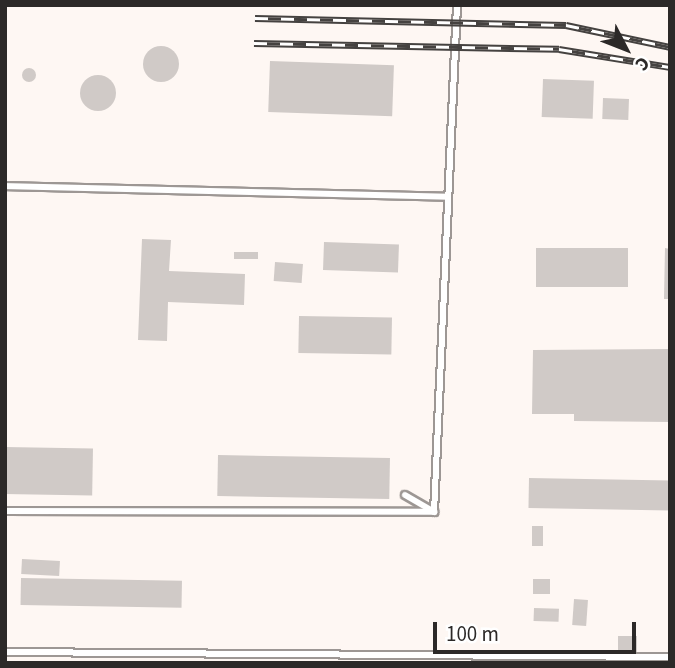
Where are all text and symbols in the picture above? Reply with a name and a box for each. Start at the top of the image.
north arrow [591,14,661,84]
text: С [628,50,656,77]
scale bar [437,608,640,652]
text: 100 m [446,619,499,649]

